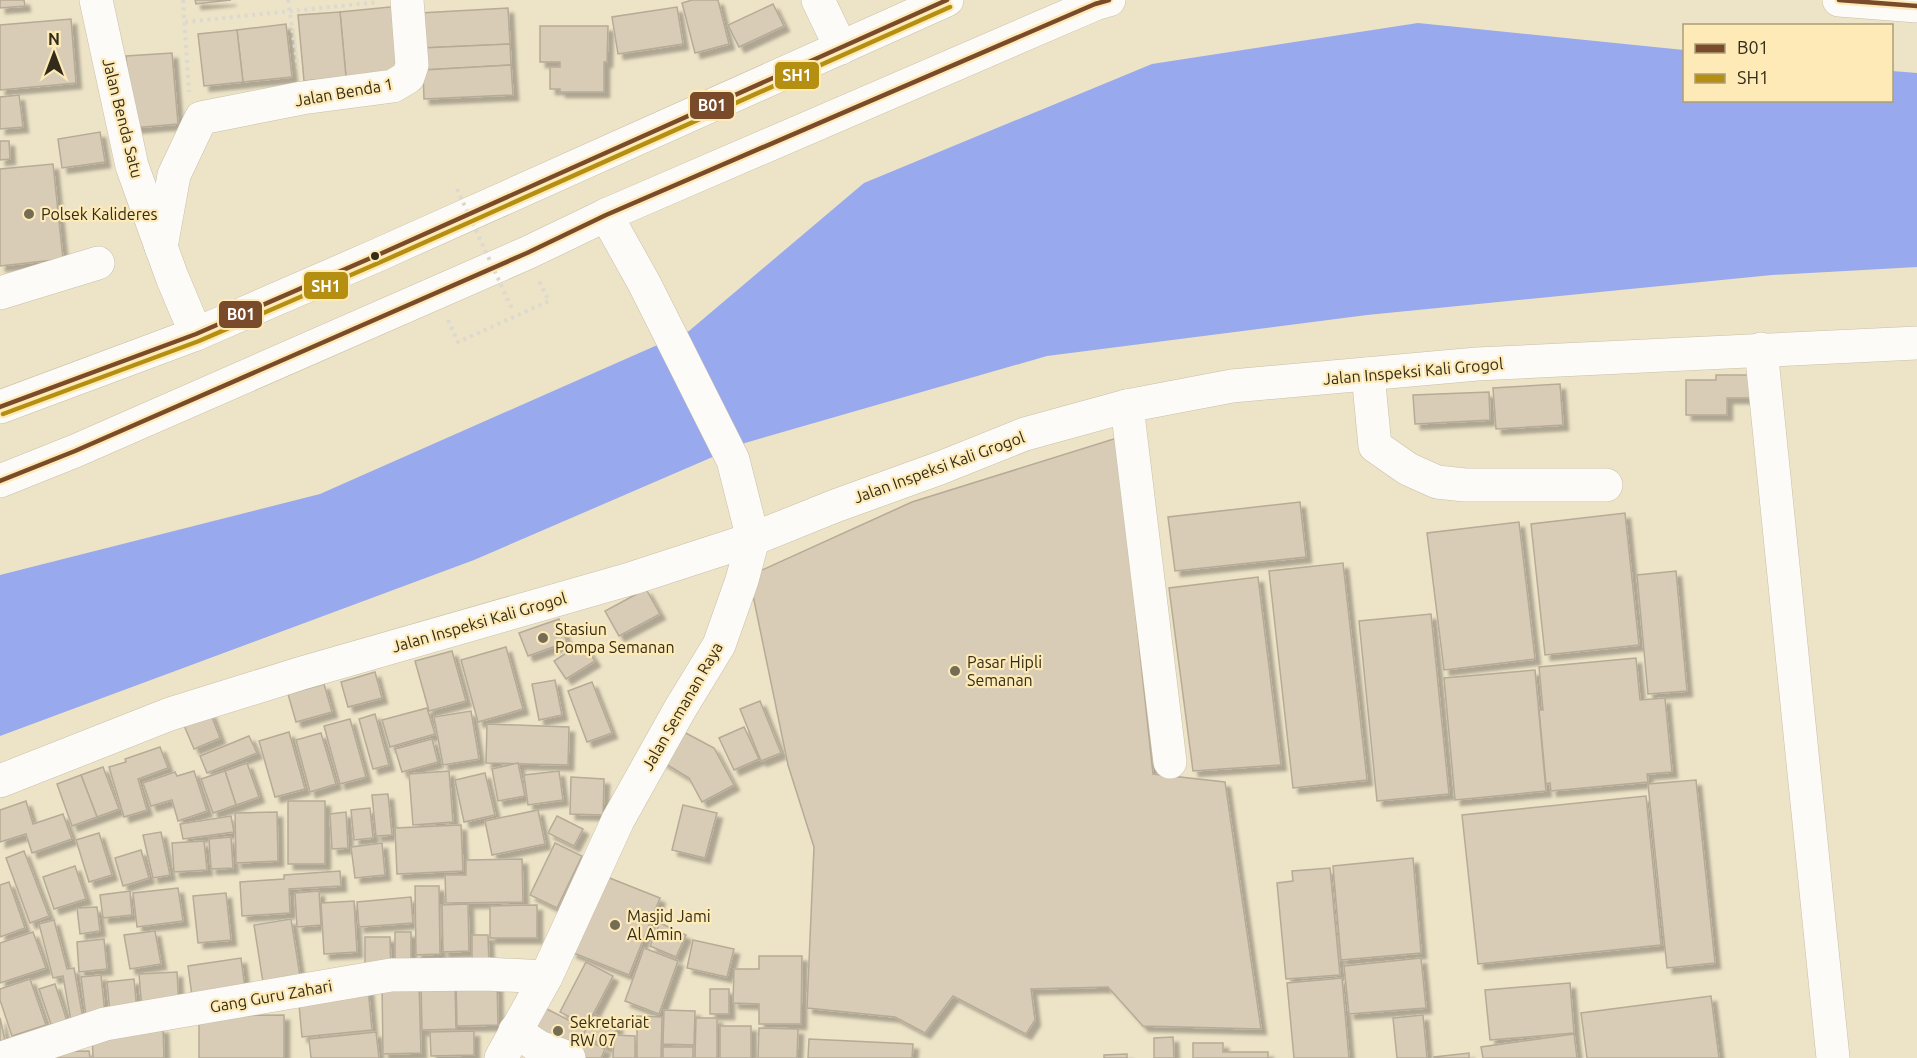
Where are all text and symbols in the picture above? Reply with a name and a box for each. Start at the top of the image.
north arrow [24,24,84,84]
legend [1683,24,1893,102]
text: N [48,30,60,48]
text: B01 [1737,37,1769,57]
street label: Jalan Benda Satu [99,56,147,180]
line badge: SH1 [774,61,820,90]
text: SH1 [782,66,812,84]
text: SH1 [1737,67,1769,87]
street label: Jalan Benda 1 [293,74,395,110]
line badge: B01 [689,91,735,120]
text: B01 [698,96,726,114]
place label: Polsek Kalideres [41,205,158,223]
marker: Polsek Kalideres [22,207,36,221]
unlabelled marker [369,250,381,262]
line badge: SH1 [303,271,349,300]
text: SH1 [311,277,341,295]
line badge: B01 [218,300,263,329]
text: B01 [227,305,255,323]
street label: Jalan Inspeksi Kali Grogol [1322,354,1504,388]
street label: Jalan Inspeksi Kali Grogol [851,428,1027,506]
street label: Jalan Inspeksi Kali Grogol [390,588,568,656]
place label: Stasiun Pompa Semanan [555,620,675,656]
marker: Stasiun Pompa Semanan [536,631,550,645]
street label: Jalan Semanan Raya [638,639,726,773]
place label: Pasar Hipli Semanan [967,653,1042,689]
marker: Pasar Hipli Semanan [948,664,962,678]
place label: Masjid Jami Al Amin [627,907,711,943]
marker: Masjid Jami Al Amin [608,918,622,932]
street label: Gang Guru Zahari [208,976,334,1016]
place label: Sekretariat RW 07 [570,1013,650,1049]
marker: Sekretariat RW 07 [551,1024,565,1038]

